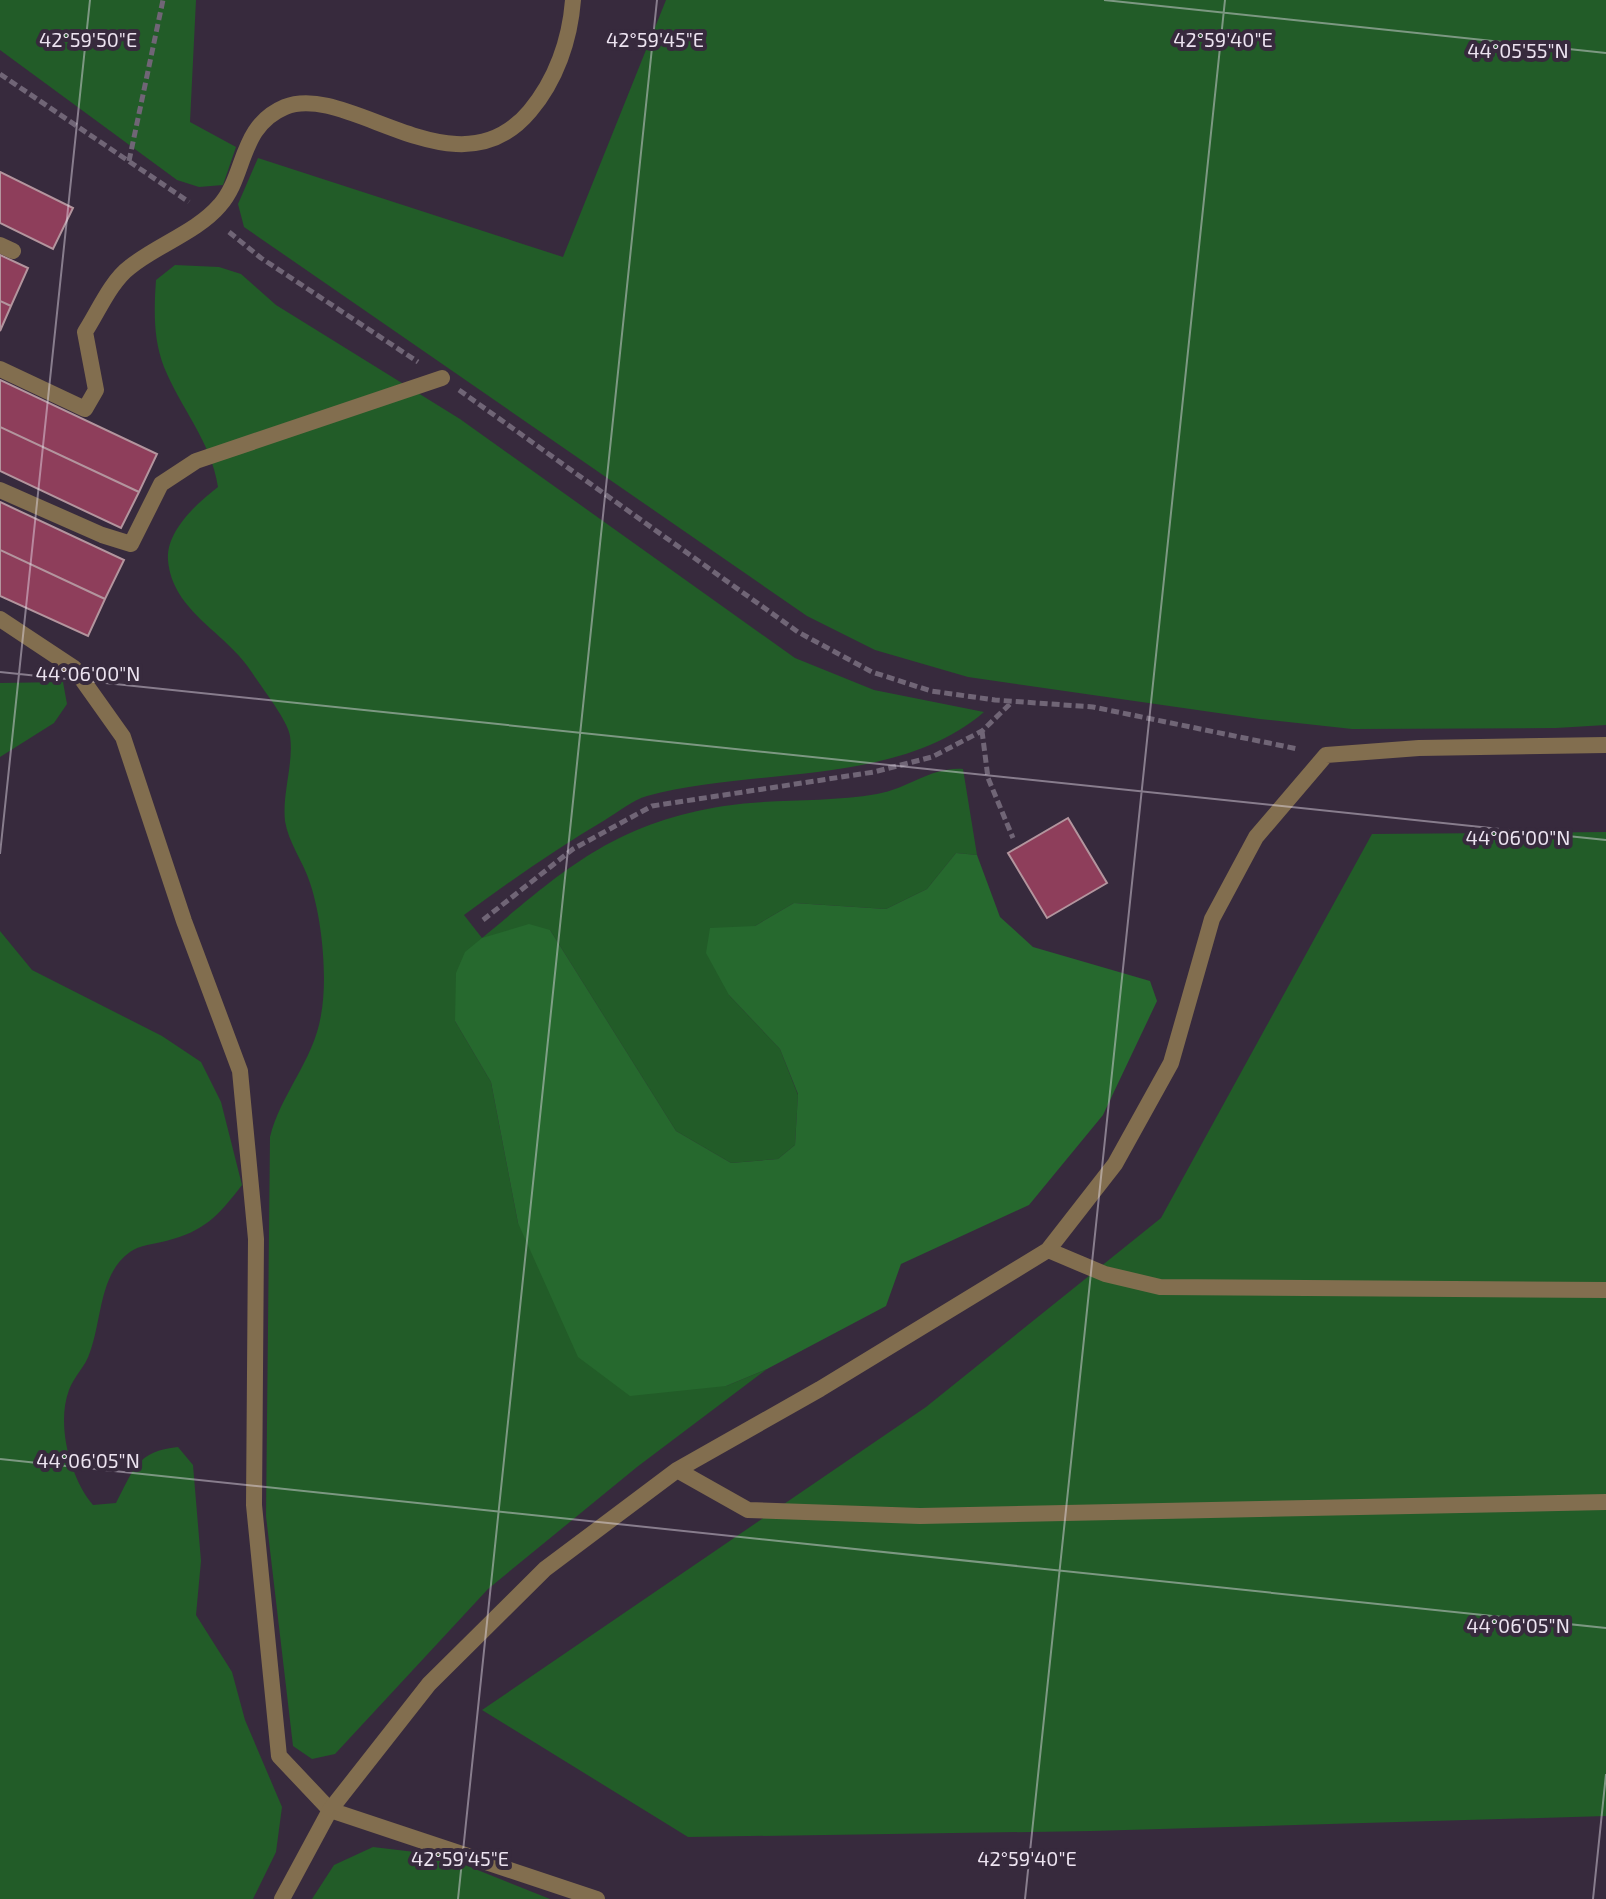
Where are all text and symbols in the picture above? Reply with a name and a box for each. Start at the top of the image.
text: 42°59'50"E [39,27,137,51]
text: 42°59'45"E [606,27,704,51]
text: 42°59'40"E [1173,27,1273,51]
text: 44°05'55"N [1467,38,1569,62]
text: 44°06'00"N [36,661,140,685]
text: 44°06'00"N [1466,825,1570,849]
text: 44°06'05"N [36,1448,140,1472]
text: 44°06'05"N [1466,1613,1570,1637]
text: 42°59'45"E [411,1846,509,1870]
text: 42°59'40"E [977,1846,1077,1870]

